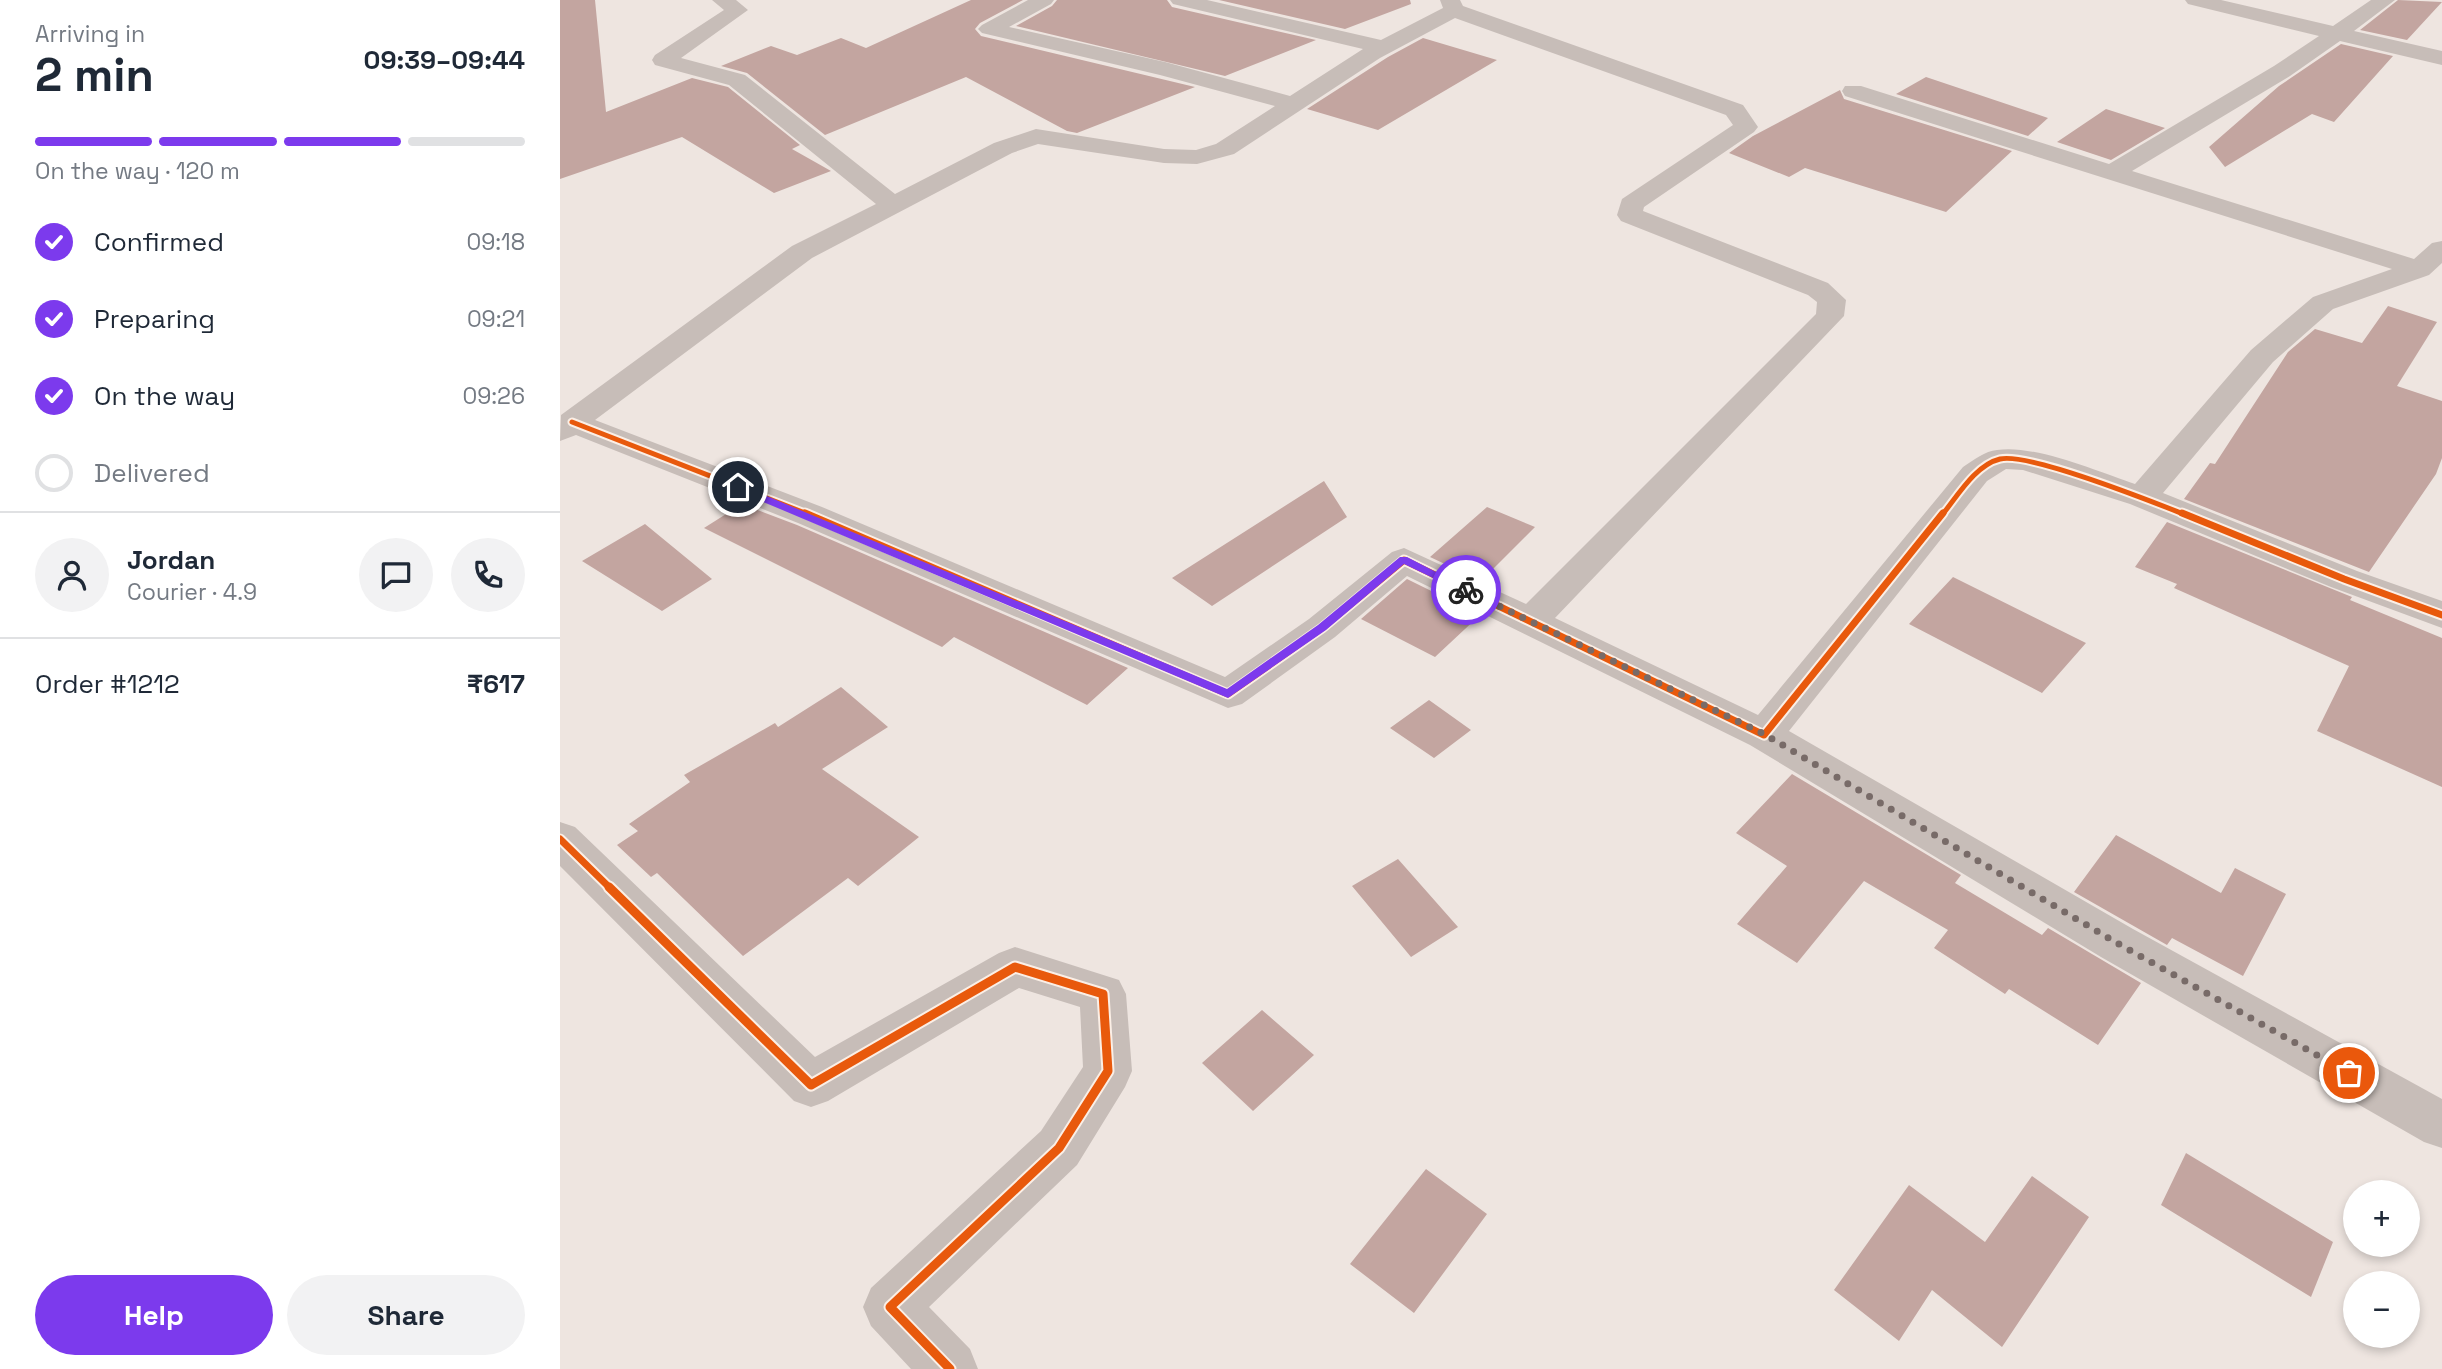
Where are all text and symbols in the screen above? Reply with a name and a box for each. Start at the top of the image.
text: Arriving in [35,19,145,49]
text: 09:39–09:44 [364,43,525,77]
text: 2 min [35,46,154,104]
text: On the way · 120 m [35,156,240,186]
icon: check [35,223,73,261]
text: Confirmed [94,225,224,259]
text: 09:18 [466,227,525,257]
icon: check [35,300,73,338]
text: Preparing [94,302,215,336]
text: 09:21 [467,304,525,334]
icon: check [35,377,73,415]
text: On the way [94,379,235,413]
text: 09:26 [462,381,525,411]
text: Delivered [94,456,210,490]
pin [708,457,768,517]
icon: home [719,468,757,506]
button: person [35,538,109,612]
button: chat [359,538,433,612]
button: phone [451,538,525,612]
text: Jordan [127,543,215,577]
courier [1431,555,1501,625]
icon: bike [1447,571,1485,609]
text: Courier · 4.9 [127,577,257,607]
text: Order #1212 [35,667,180,701]
text: ₹617 [467,667,525,701]
pin [2319,1043,2379,1103]
icon: bag [2330,1054,2368,1092]
map controls [2343,1180,2420,1348]
button: + [2343,1180,2420,1257]
button: − [2343,1271,2420,1348]
button: Help [35,1275,273,1355]
button: Share [287,1275,525,1355]

